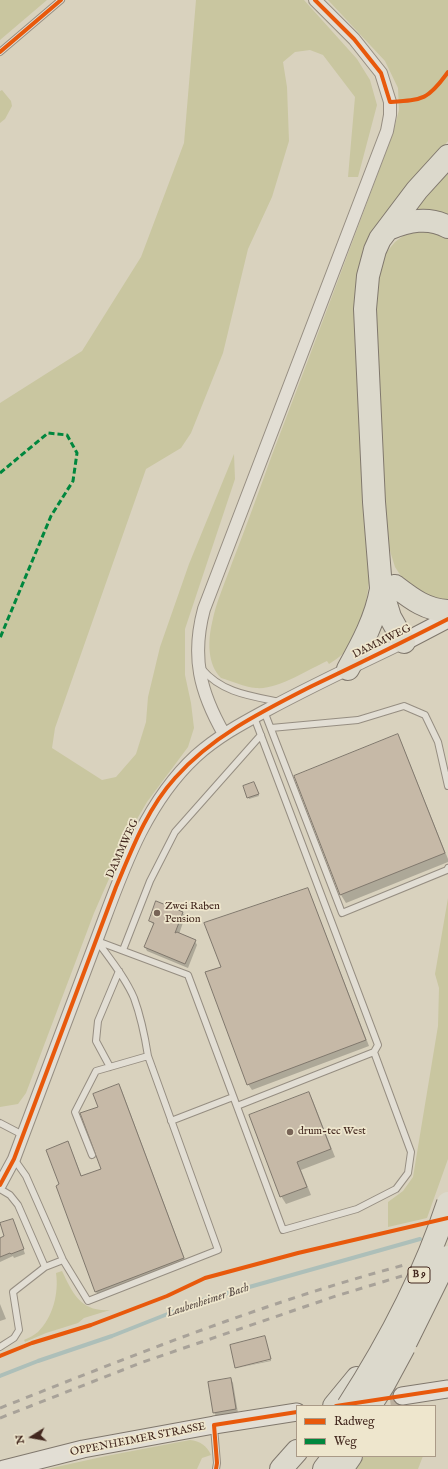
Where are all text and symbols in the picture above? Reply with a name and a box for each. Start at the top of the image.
street label: DAMMWEG [351,622,413,662]
street label: DAMMWEG [104,817,142,881]
place label: Zwei Raben Pension [165,900,220,926]
marker: Zwei Raben Pension [152,908,162,918]
place label: drum-tec West [298,1125,366,1139]
marker: drum-tec West [285,1127,295,1137]
road number: B 9 [408,1267,430,1283]
water label: Laubenheimer Bach [165,1281,251,1321]
legend [296,1405,436,1457]
text: Radweg [334,1414,374,1429]
north arrow [12,1417,52,1457]
street label: OPPENHEIMER STRASSE [69,1420,207,1460]
text: N [12,1433,28,1445]
text: Weg [334,1434,357,1449]

